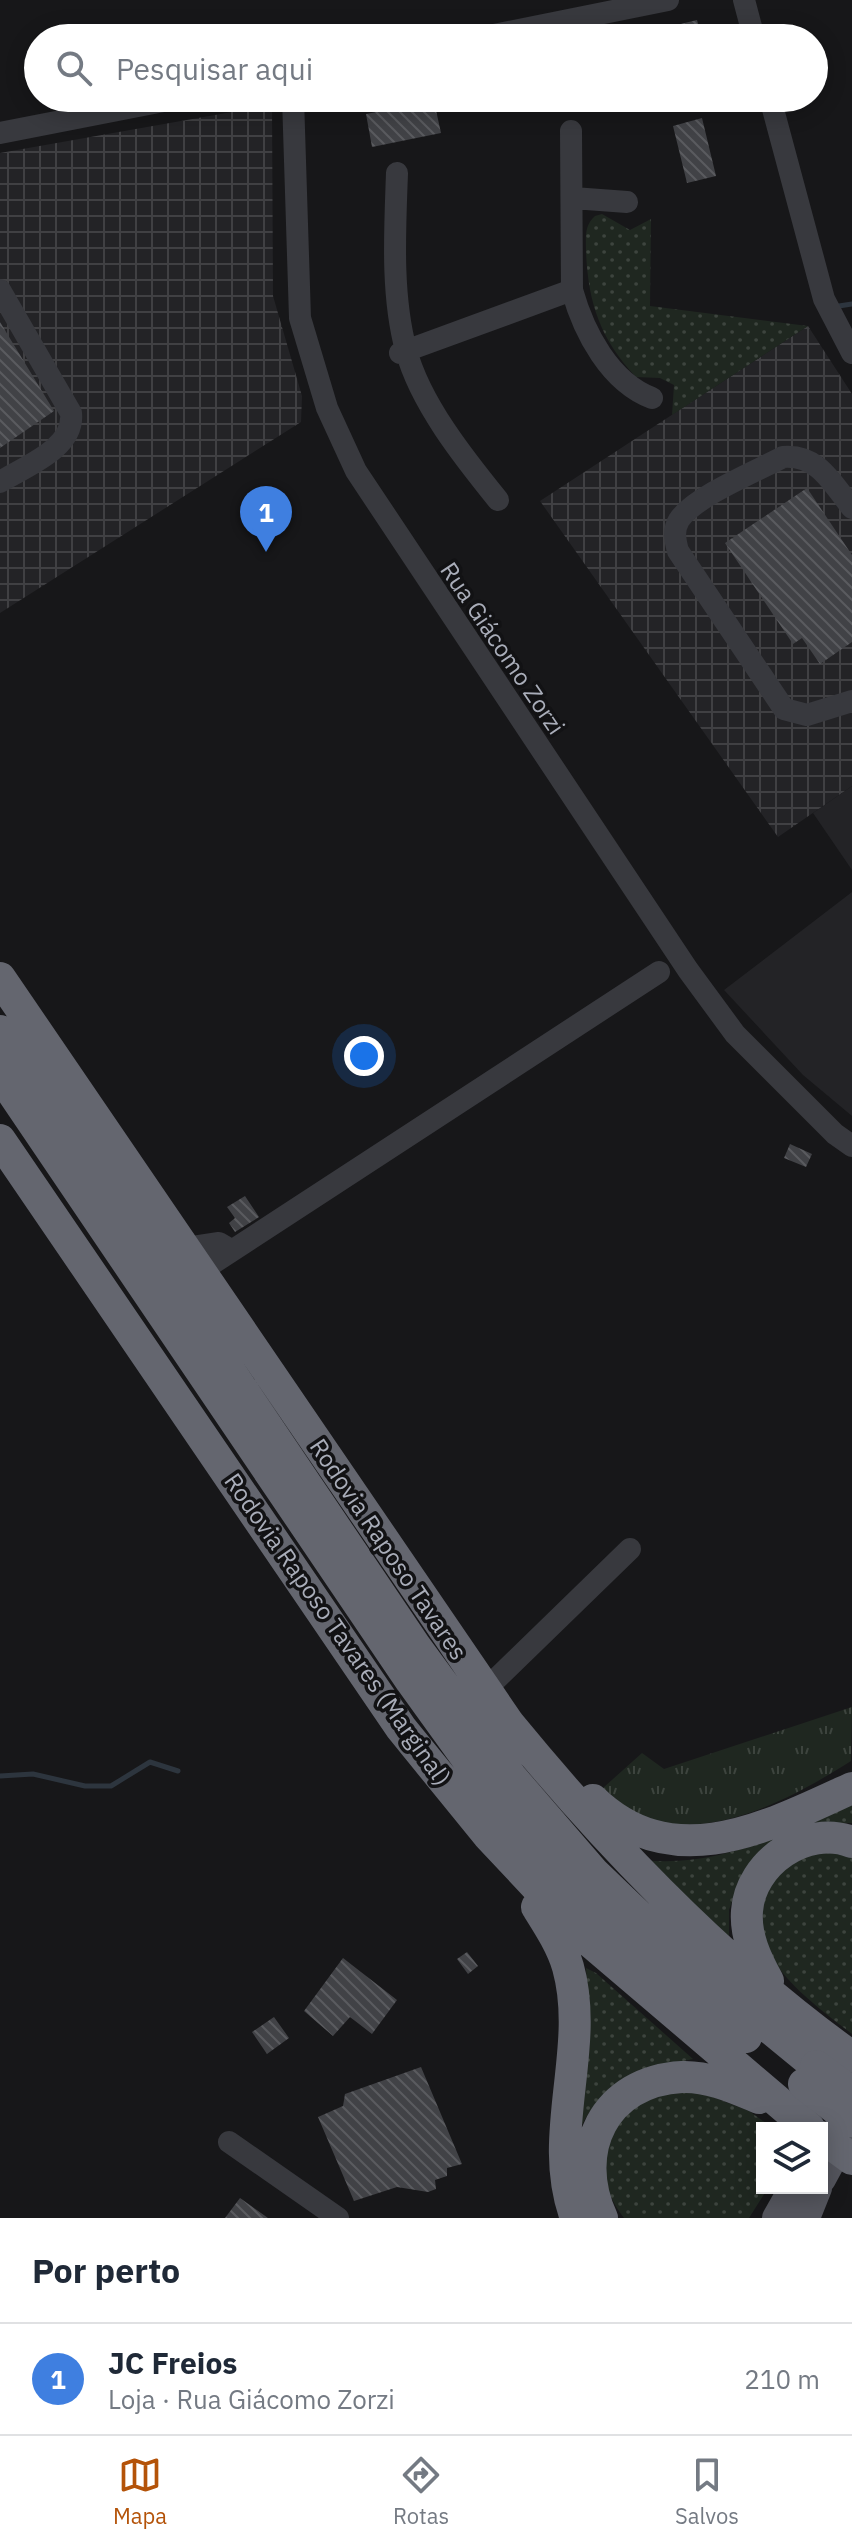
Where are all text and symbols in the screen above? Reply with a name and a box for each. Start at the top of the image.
search box [24,24,828,112]
icon: search [52,46,96,90]
text: Pesquisar aqui [116,49,313,88]
pin: 1 [240,486,292,552]
street label: Rua Giácomo Zorzi [433,555,573,741]
your location [344,1036,384,1076]
street label: Rodovia Raposo Tavares [303,1432,475,1666]
street label: Rodovia Raposo Tavares (Marginal) [217,1466,459,1792]
map controls [756,2122,828,2194]
button: layers [756,2122,828,2194]
text: Por perto [32,2248,180,2292]
text: JC Freios [108,2343,237,2382]
text: 1 [50,2362,66,2396]
text: 210 m [744,2362,820,2396]
text: Loja · Rua Giácomo Zorzi [108,2382,395,2416]
tab: Mapa [113,2453,167,2530]
tab: Rotas [393,2453,449,2530]
tab: Salvos [675,2453,739,2530]

